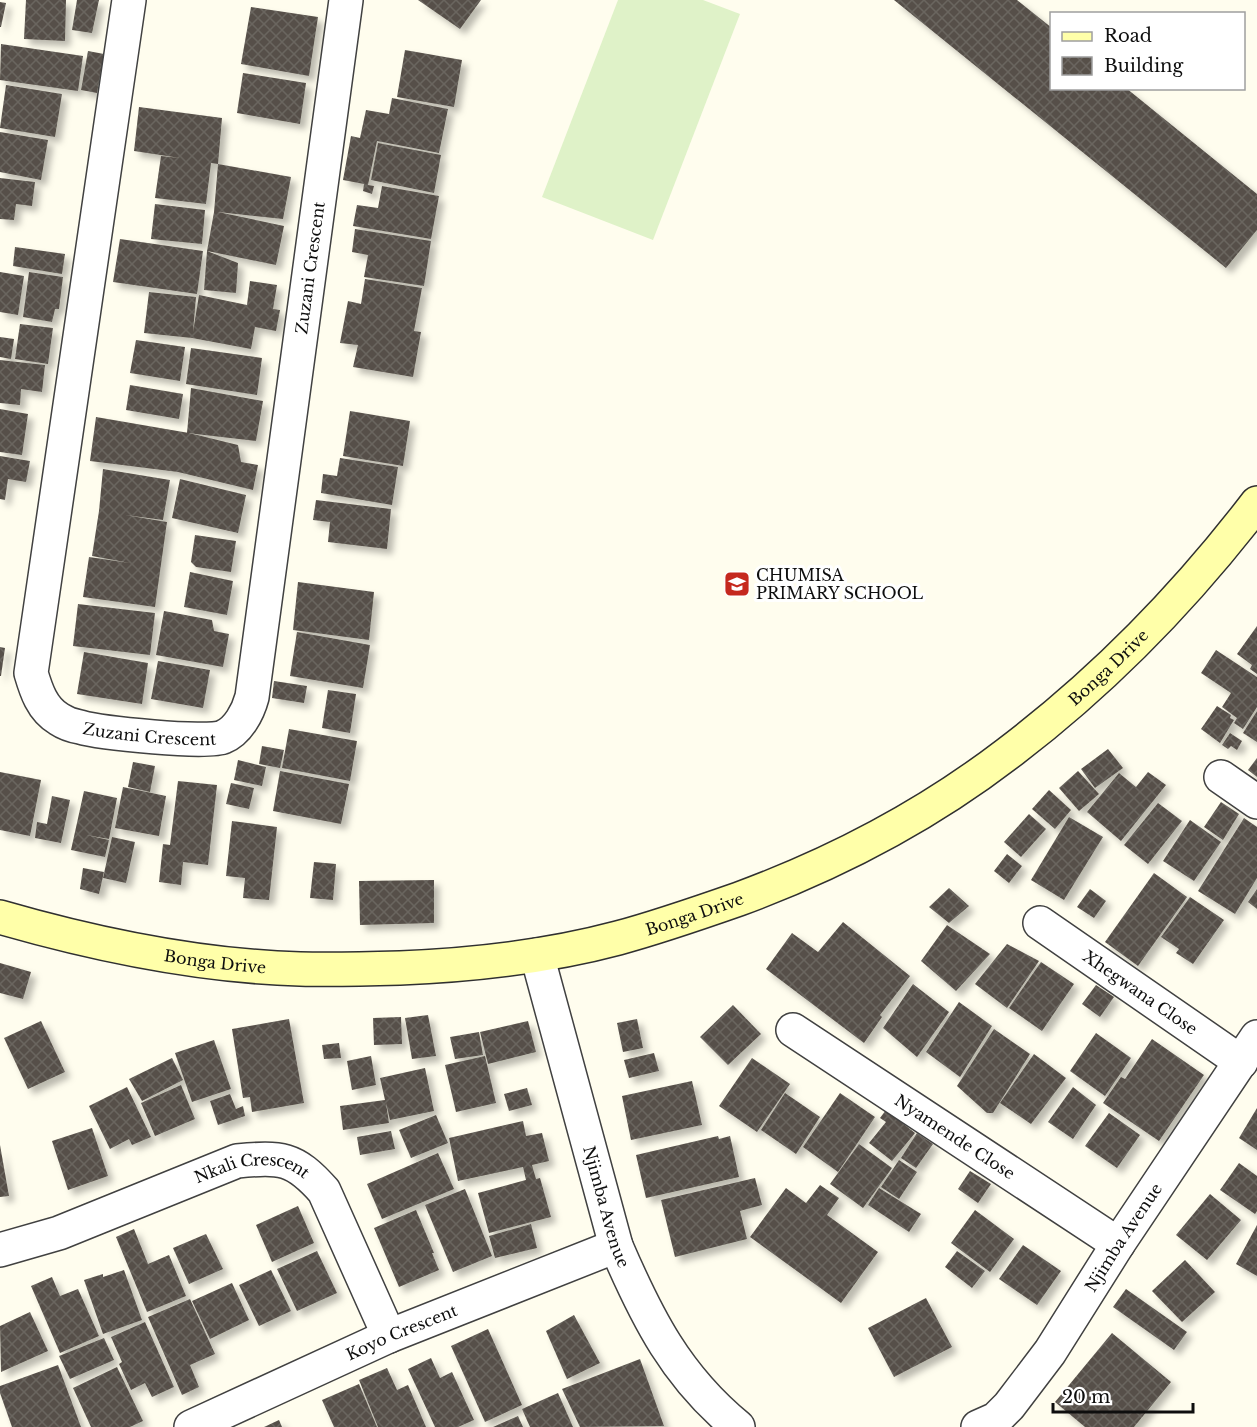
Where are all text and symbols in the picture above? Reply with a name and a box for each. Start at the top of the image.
legend [1050,12,1245,90]
text: Road [1104,25,1152,47]
text: Building [1104,55,1183,77]
street label: Zuzani Crescent [291,200,329,335]
place label: CHUMISA PRIMARY SCHOOL [756,565,924,603]
school or university icon: CHUMISA PRIMARY SCHOOL [722,569,752,599]
street label: Bonga Drive [1064,625,1152,710]
street label: Zuzani Crescent [81,718,217,749]
street label: Bonga Drive [643,888,746,940]
street label: Bonga Drive [163,945,267,977]
street label: Xhegwana Close [1079,946,1201,1039]
street label: Nyamende Close [891,1090,1019,1183]
street label: Njimba Avenue [579,1144,634,1271]
street label: Nkali Crescent [191,1149,314,1187]
street label: Njimba Avenue [1081,1179,1166,1295]
street label: Koyo Crescent [343,1300,460,1364]
scale bar [1053,1376,1192,1414]
text: 20 m [1062,1386,1110,1408]

